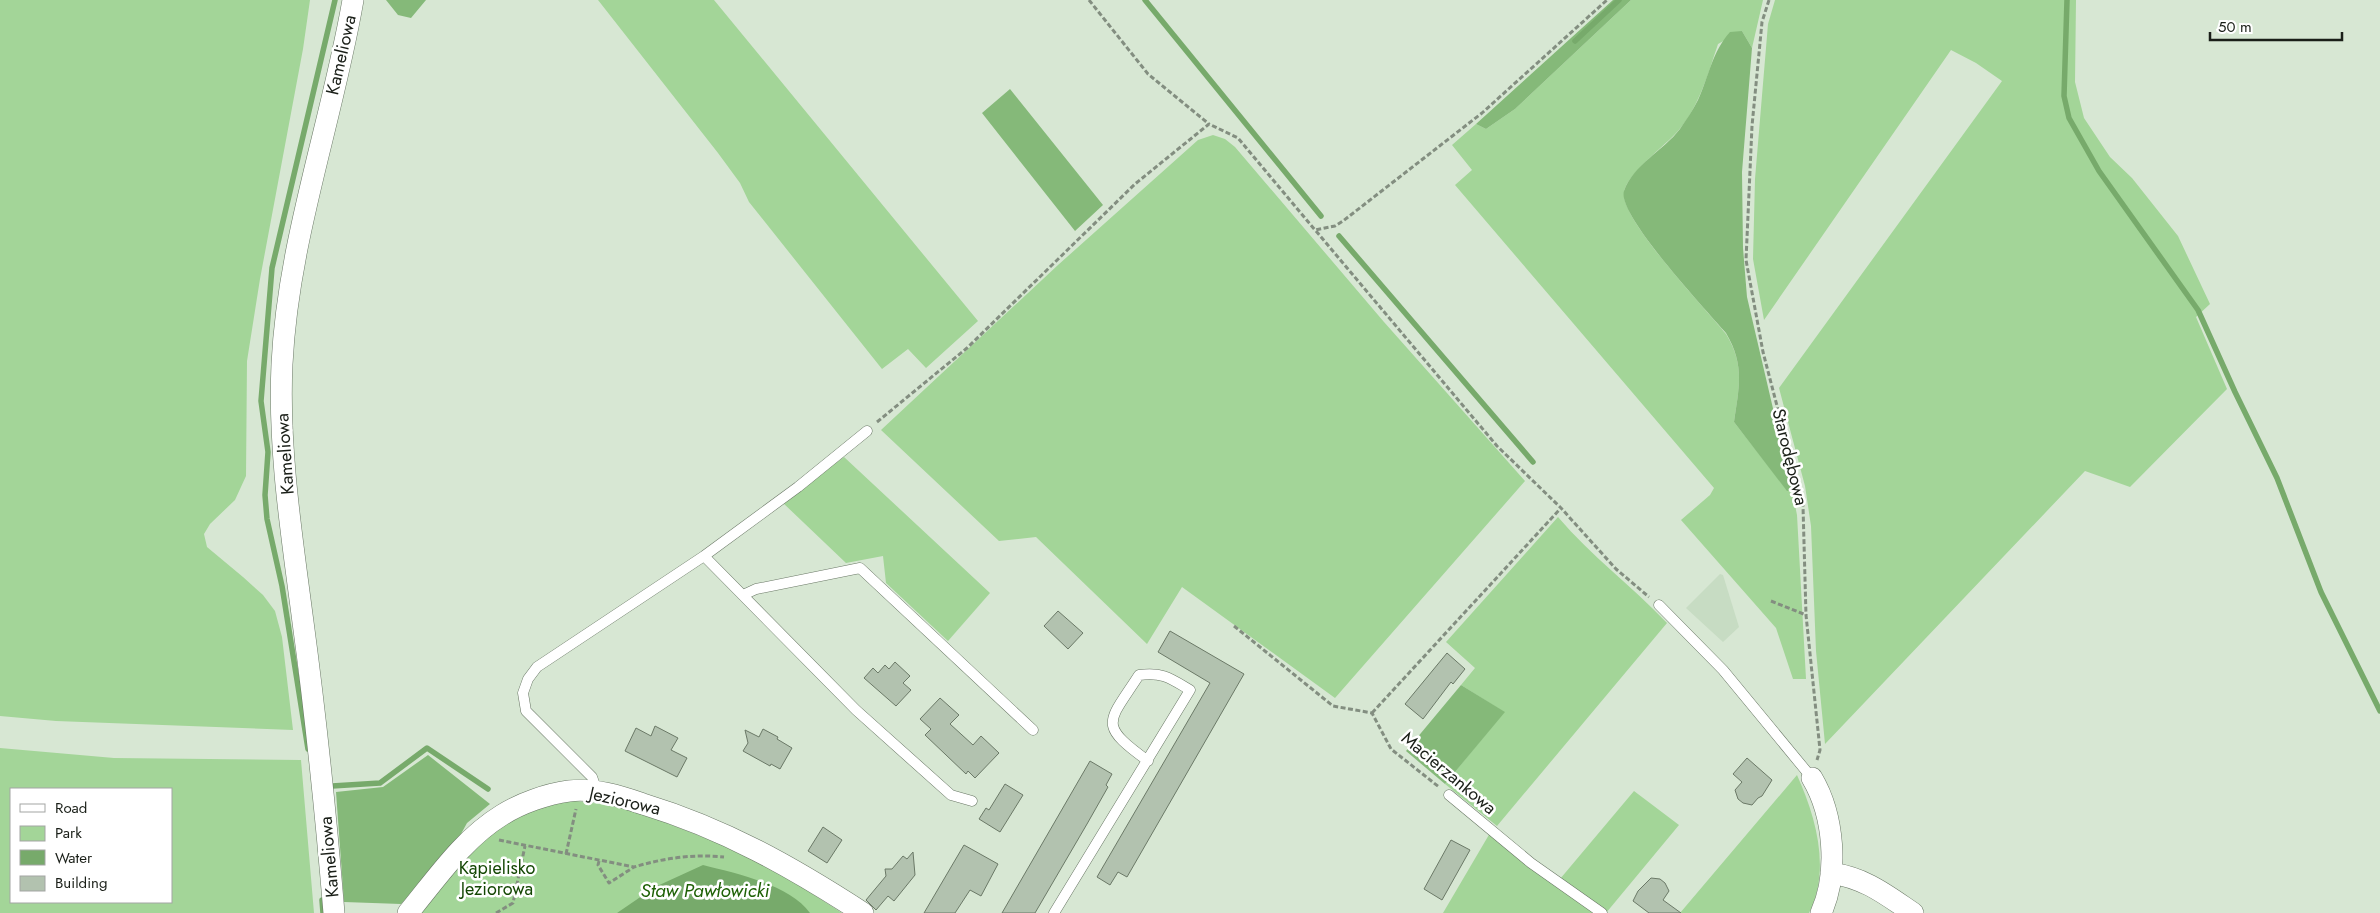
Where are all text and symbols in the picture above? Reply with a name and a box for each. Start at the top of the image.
scale bar [2210,10,2342,42]
street label: Kameliowa [319,12,363,98]
text: 50 m [2218,16,2252,38]
street label: Starodębowa [1765,406,1815,508]
street label: Kameliowa [269,412,301,496]
street label: Macierzankowa [1396,725,1502,821]
street label: Jeziorowa [585,780,663,822]
legend [10,788,172,903]
text: Road [55,797,87,819]
street label: Kameliowa [313,815,345,899]
text: Park [55,822,82,844]
text: Water [55,847,93,869]
park label: Kąpielisko Jeziorowa [459,855,535,902]
text: Building [55,872,107,894]
water label: Staw Pawłowicki [641,877,771,904]

